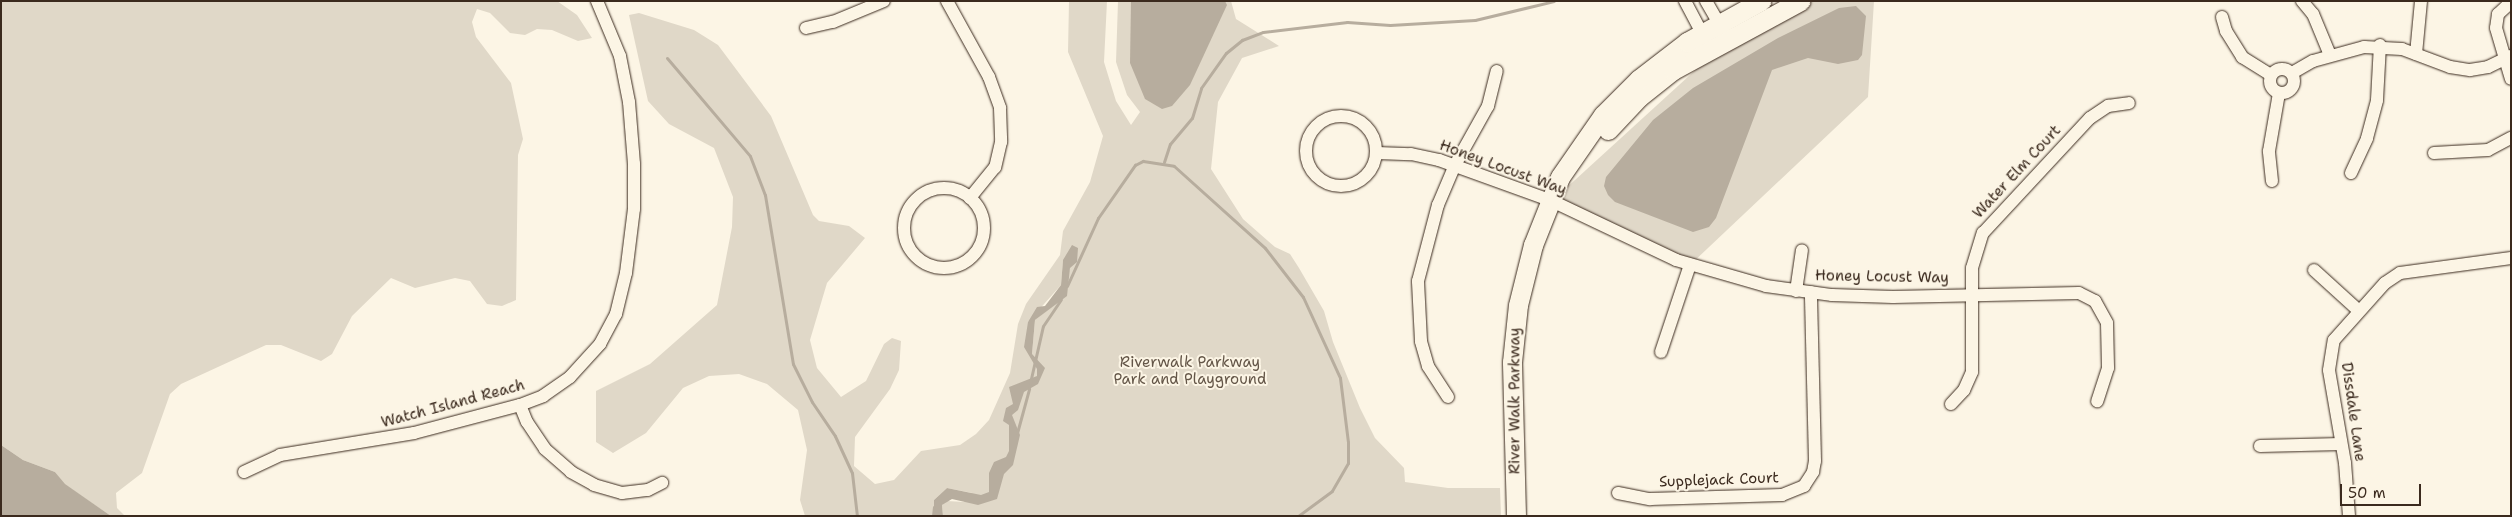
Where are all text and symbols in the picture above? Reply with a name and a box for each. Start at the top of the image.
street label: Water Elm Court [1969,122,2065,222]
street label: Honey Locust Way [1437,137,1569,199]
street label: Honey Locust Way [1815,267,1949,287]
street label: River Walk Parkway [1506,328,1524,474]
park label: Riverwalk Parkway Park and Playground [1114,353,1266,388]
street label: Dissdale Lane [2337,361,2369,463]
street label: Watch Island Reach [379,376,527,432]
street label: Supplejack Court [1659,469,1779,491]
scale bar [2342,474,2423,506]
text: 50 m [2348,483,2386,503]

